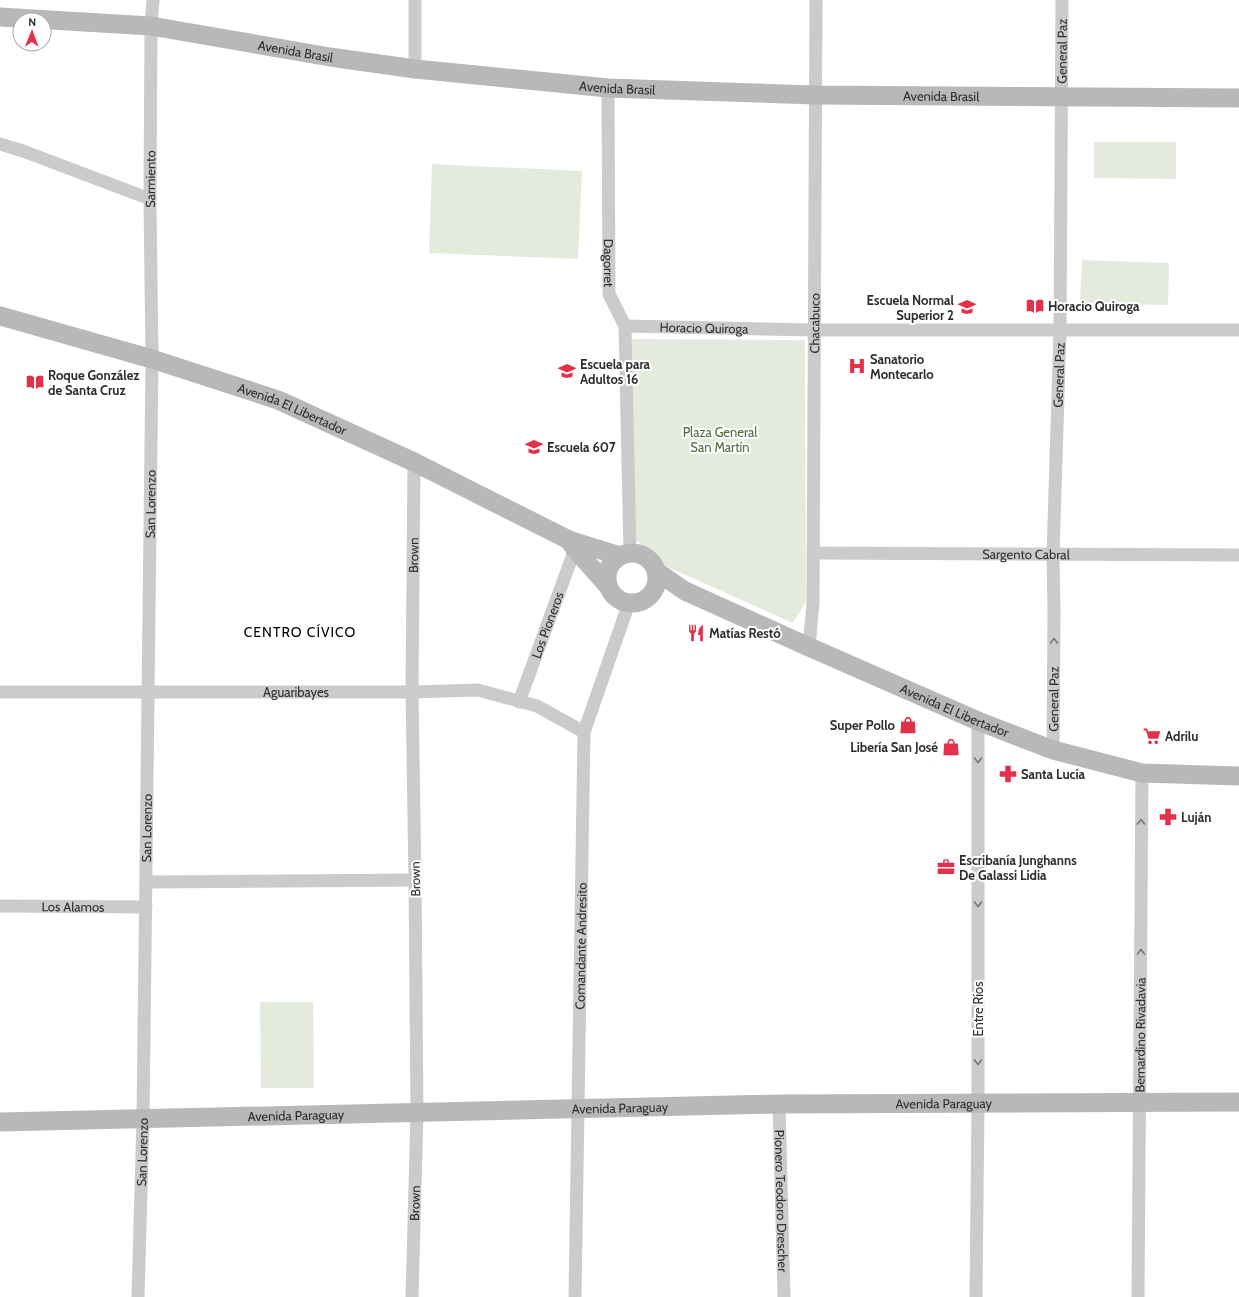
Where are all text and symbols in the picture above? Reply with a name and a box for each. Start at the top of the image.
north arrow [12,12,52,52]
text: N [28,15,36,29]
street label: General Paz [1053,18,1070,84]
street label: Avenida Brasil [257,37,334,65]
street label: Avenida Brasil [579,77,656,98]
street label: Avenida Brasil [903,88,979,104]
street label: Sarmiento [142,150,158,208]
street label: Dagorret [601,239,617,288]
place label: Escuela Normal Superior 2 [867,292,955,323]
street label: Chacabuco [806,293,823,353]
library icon: Horacio Quiroga [1025,296,1045,316]
school or university icon: Escuela Normal Superior 2 [957,297,977,317]
place label: Horacio Quiroga [1048,298,1140,314]
street label: Horacio Quiroga [660,319,749,337]
street label: General Paz [1050,342,1068,408]
place label: Sanatorio Montecarlo [870,351,934,382]
place label: Escuela para Adultos 16 [580,356,651,387]
hospital icon: Sanatorio Montecarlo [847,356,867,376]
school or university icon: Escuela para Adultos 16 [557,361,577,381]
place label: Roque González de Santa Cruz [48,367,139,398]
library icon: Roque González de Santa Cruz [25,372,45,392]
street label: Avenida El Libertador [236,379,350,439]
park label: Plaza General San Martín [683,424,757,455]
school or university icon: Escuela 607 [524,437,544,457]
place label: Escuela 607 [547,439,616,455]
street label: San Lorenzo [142,470,159,539]
street label: Brown [405,537,421,573]
street label: Sargento Cabral [982,546,1070,562]
street label: Los Pioneros [528,589,567,660]
district label: CENTRO CÍVICO [244,623,356,641]
restaurant icon: Matías Restó [686,623,706,643]
place label: Matías Restó [709,625,781,641]
one-way arrow [1050,638,1058,644]
street label: General Paz [1045,666,1062,732]
street label: Avenida El Libertador [898,680,1012,741]
street label: Aguaribayes [263,684,330,700]
shop icon: Super Pollo [898,715,918,735]
place label: Super Pollo [830,717,896,733]
supermarket icon: Adrilu [1142,726,1162,746]
place label: Adrilu [1165,728,1198,744]
shop icon: Libería San José [941,737,961,757]
place label: Libería San José [850,739,938,755]
one-way arrow [974,757,982,763]
pharmacy icon: Santa Lucía [998,764,1018,784]
place label: Santa Lucía [1021,766,1086,782]
street label: San Lorenzo [138,794,155,863]
pharmacy icon: Luján [1158,807,1178,827]
place label: Luján [1181,809,1211,825]
one-way arrow [1137,819,1146,825]
place label: Escribanía Junghanns De Galassi Lidia [959,852,1077,883]
office icon: Escribanía Junghanns De Galassi Lidia [936,857,956,877]
street label: Brown [407,861,423,897]
street label: Comandante Andresito [572,882,590,1010]
street label: Los Alamos [41,898,105,915]
one-way arrow [974,901,982,907]
one-way arrow [1137,949,1145,955]
street label: Bernardino Rivadavia [1132,977,1148,1093]
street label: Entre Ríos [970,981,986,1037]
one-way arrow [974,1059,982,1065]
street label: Avenida Paraguay [895,1095,993,1111]
street label: Avenida Paraguay [571,1099,669,1117]
street label: Avenida Paraguay [247,1106,345,1124]
street label: San Lorenzo [133,1118,151,1187]
street label: Pionero Teodoro Drescher [772,1130,791,1273]
street label: Brown [406,1185,423,1221]

